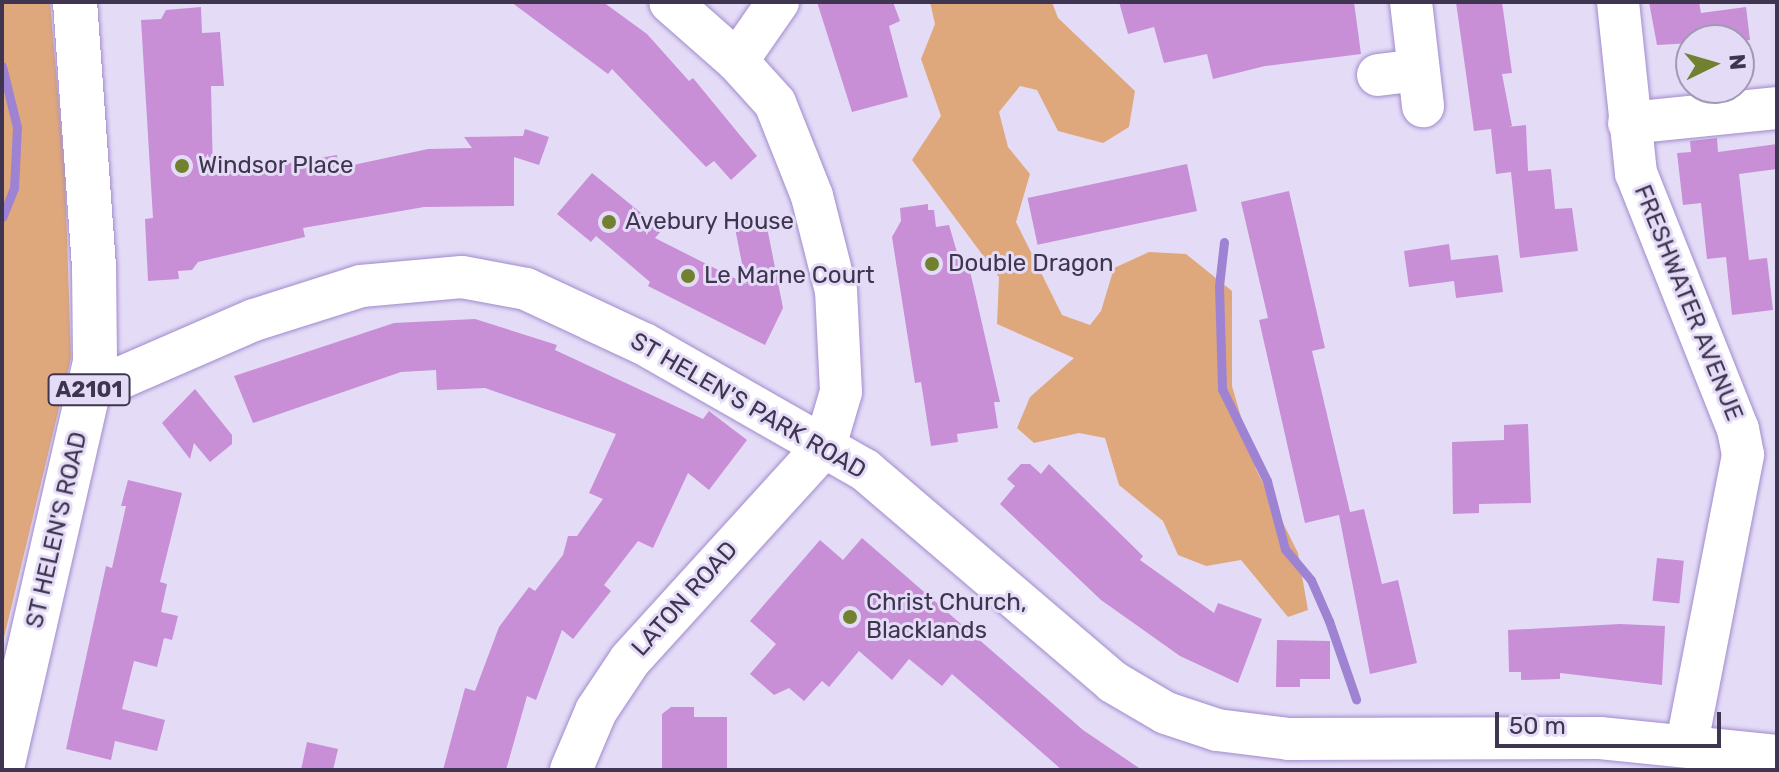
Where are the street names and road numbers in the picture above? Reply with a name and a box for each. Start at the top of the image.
street label: FRESHWATER AVENUE [1627,181,1749,425]
street label: ST HELEN'S PARK ROAD [625,327,871,485]
road number: A2101 [47,372,131,408]
street label: ST HELEN'S ROAD [20,429,94,631]
street label: LATON ROAD [626,536,744,662]

